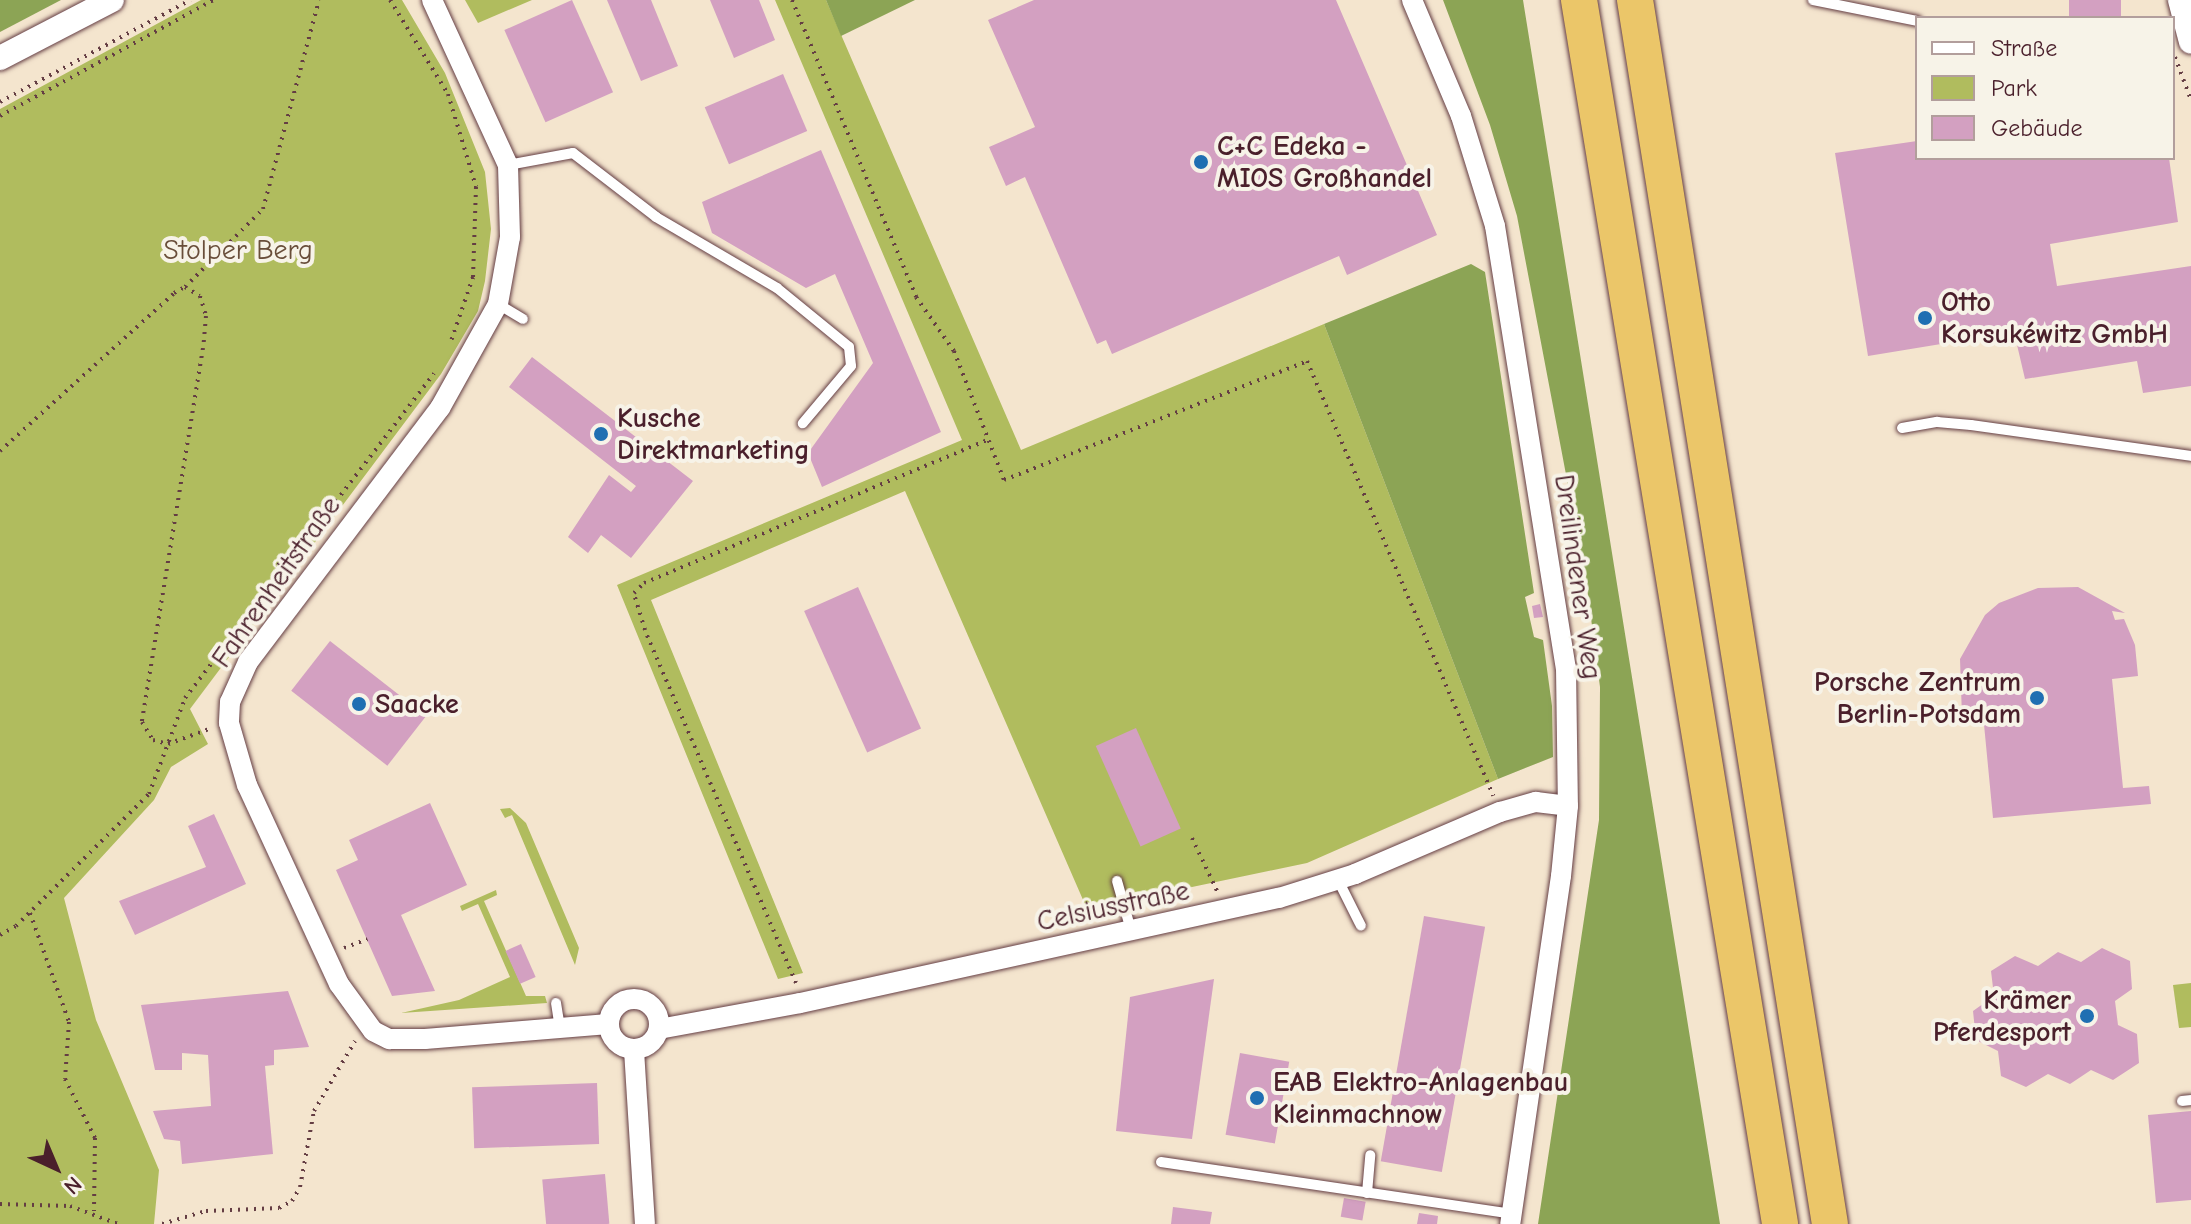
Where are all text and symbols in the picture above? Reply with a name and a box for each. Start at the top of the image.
legend [1915,16,2175,160]
text: Straße [1991,34,2057,62]
text: Park [1991,74,2037,102]
text: Gebäude [1991,114,2082,142]
place label: C+C Edeka - MIOS Großhandel [1217,129,1432,195]
marker: C+C Edeka - MIOS Großhandel [1192,153,1210,171]
park label: Stolper Berg [163,233,313,267]
place label: Otto Korsukéwitz GmbH [1941,285,2168,351]
marker: Otto Korsukéwitz GmbH [1916,309,1934,327]
place label: Kusche Direktmarketing [617,401,810,467]
marker: Kusche Direktmarketing [592,425,610,443]
street label: Dreilindener Weg [1547,472,1609,682]
street label: Fahrenheitstraße [205,490,347,674]
place label: Porsche Zentrum Berlin-Potsdam [1814,665,2021,731]
place label: Saacke [375,687,459,721]
marker: Porsche Zentrum Berlin-Potsdam [2028,689,2046,707]
marker: Saacke [350,695,368,713]
street label: Celsiusstraße [1034,873,1192,939]
place label: Krämer Pferdesport [1933,983,2071,1049]
marker: Krämer Pferdesport [2078,1007,2096,1025]
place label: EAB Elektro-Anlagenbau Kleinmachnow [1273,1065,1568,1131]
marker: EAB Elektro-Anlagenbau Kleinmachnow [1248,1089,1266,1107]
north arrow [16,1128,96,1208]
text: N [58,1171,87,1200]

